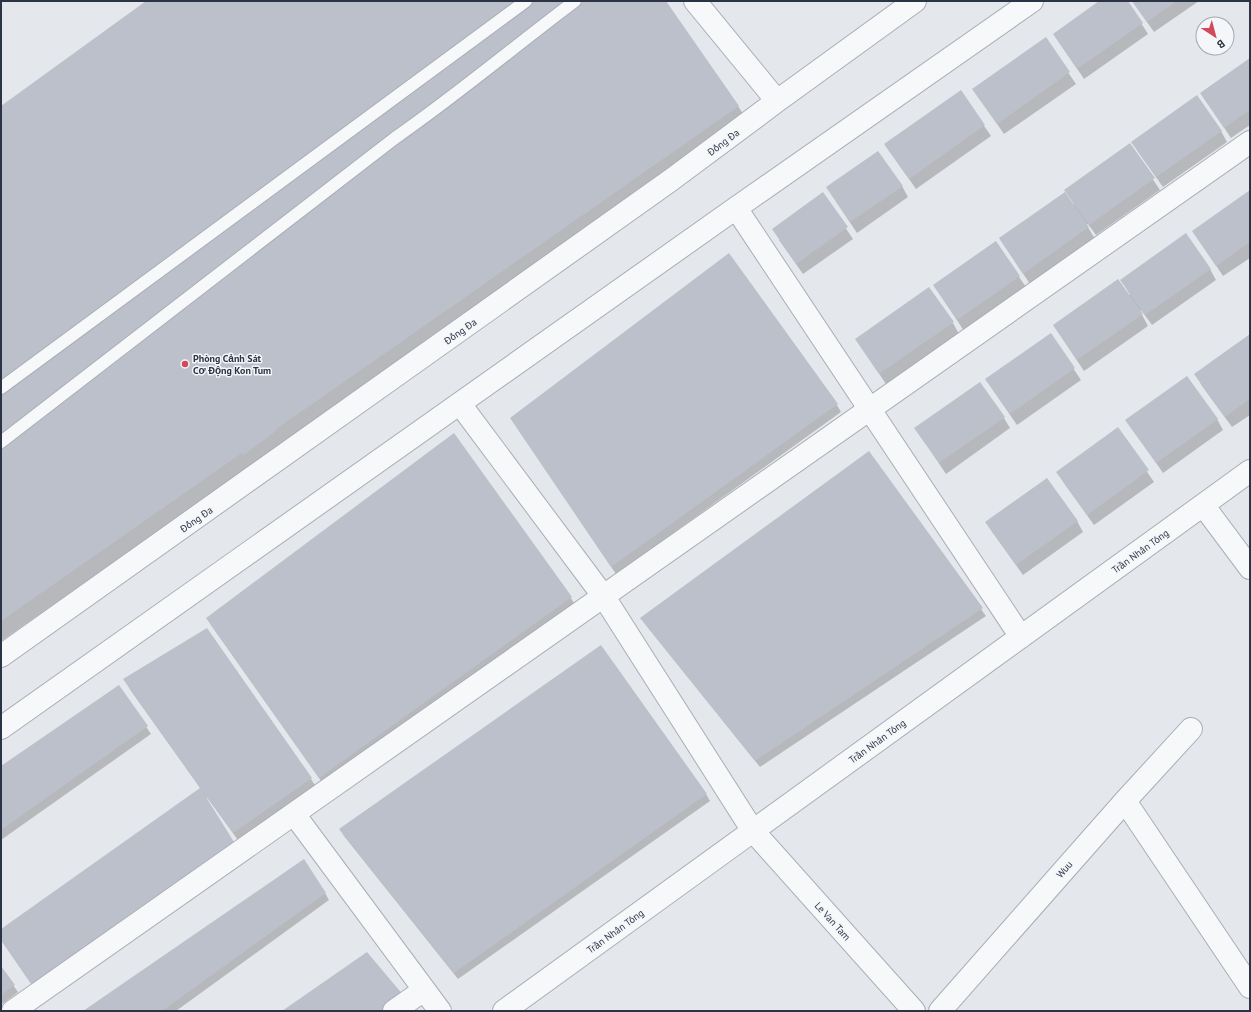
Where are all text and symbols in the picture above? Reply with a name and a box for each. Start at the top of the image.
north arrow [1195,16,1235,56]
text: B [1214,37,1228,52]
street label: Đống Đa [704,126,742,159]
street label: Đống Đa [441,315,479,348]
place label: Phòng Cảnh Sát Cơ Động Kon Tum [193,352,271,377]
marker: Phòng Cảnh Sát Cơ Động Kon Tum [180,359,190,369]
street label: Đống Đa [177,503,215,536]
street label: Trần Nhân Tông [1109,526,1171,576]
street label: Trần Nhân Tông [846,716,908,766]
street label: Wuu [1053,858,1075,881]
street label: Le Van Tam [812,899,853,943]
street label: Trần Nhân Tông [584,906,646,956]

